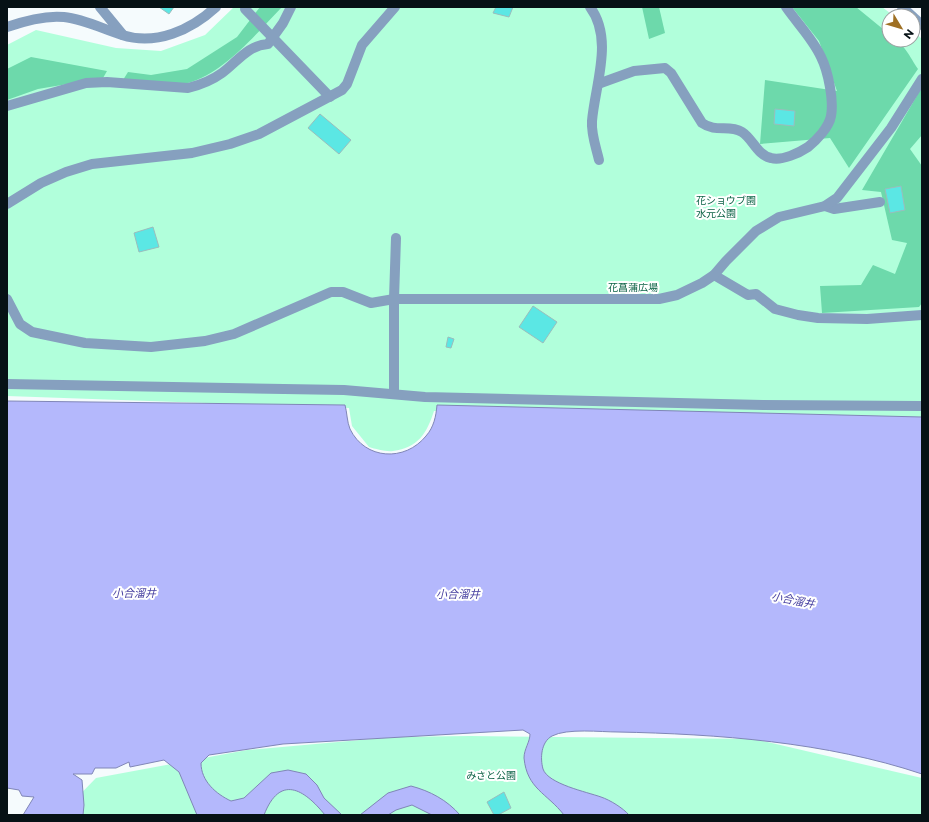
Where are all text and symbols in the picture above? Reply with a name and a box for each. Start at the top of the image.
north arrow [881,8,921,48]
text: N [901,26,917,42]
park label: 花ショウブ園 [696,194,756,207]
park label: 水元公園 [696,207,736,220]
park label: 花菖蒲広場 [608,281,658,294]
water label: 小合溜井 [112,586,157,600]
water label: 小合溜井 [436,587,481,601]
water label: 小合溜井 [770,589,817,611]
park label: みさと公園 [466,769,516,782]

